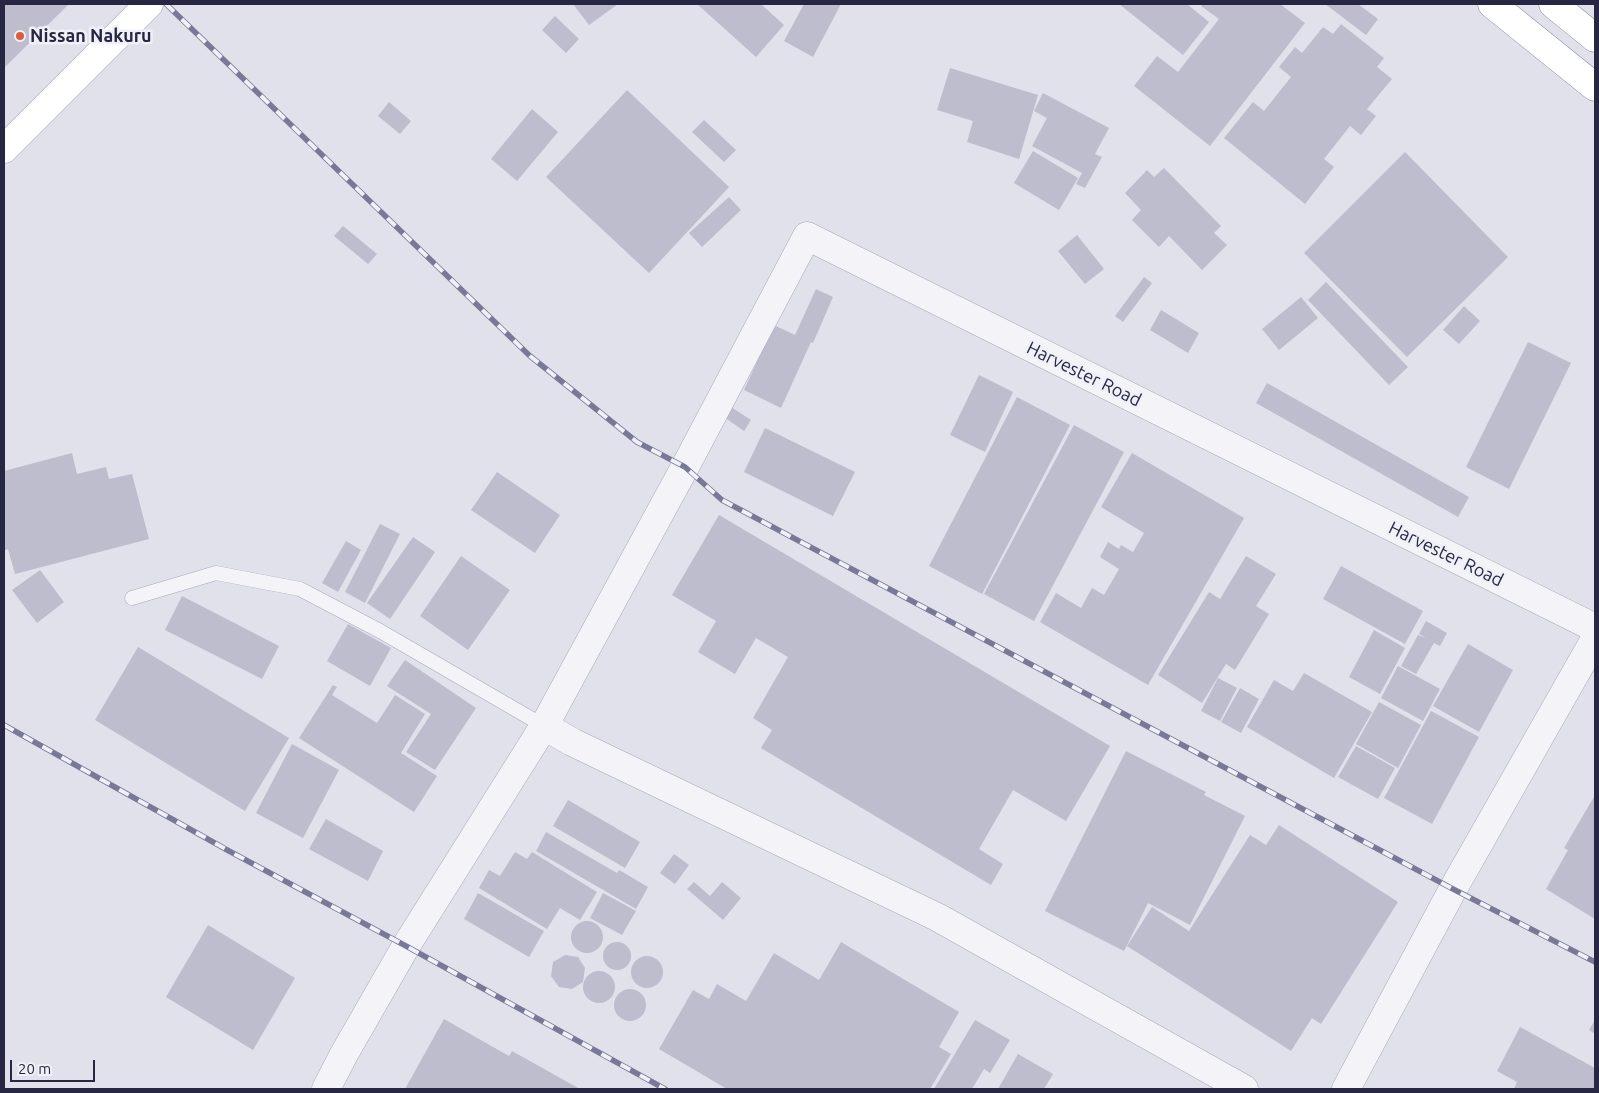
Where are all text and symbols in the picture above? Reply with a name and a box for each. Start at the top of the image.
place label: Nissan Nakuru [30,25,152,47]
marker: Nissan Nakuru [14,30,26,42]
street label: Harvester Road [1023,337,1145,411]
street label: Harvester Road [1385,517,1507,591]
scale bar [12,1050,98,1082]
text: 20 m [18,1060,51,1077]

